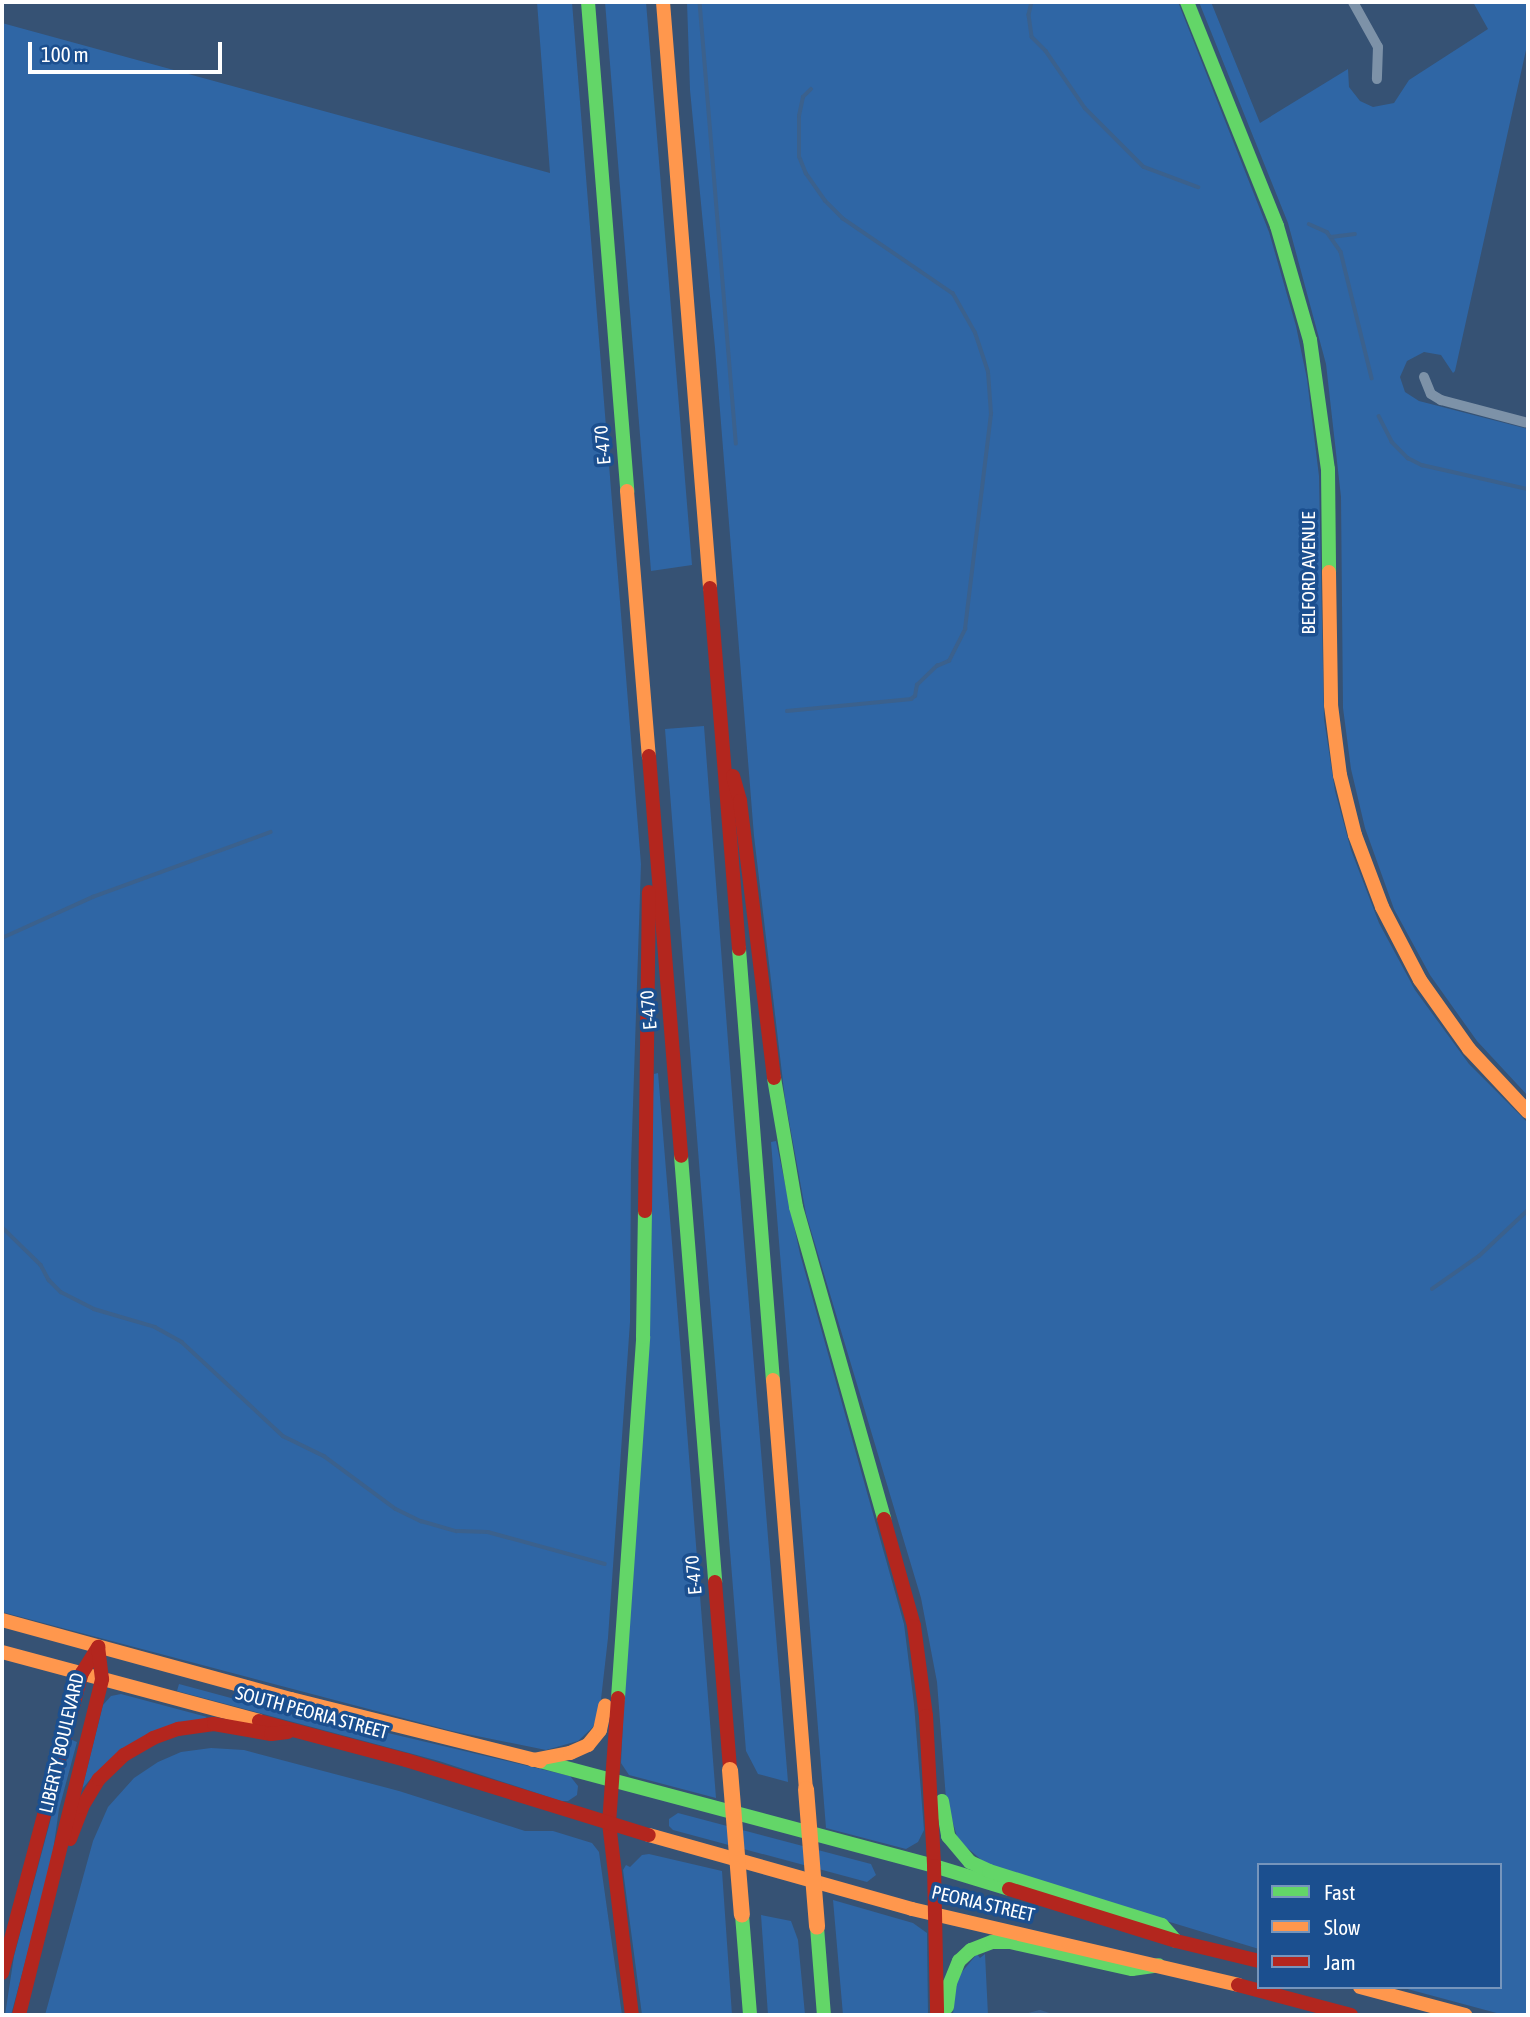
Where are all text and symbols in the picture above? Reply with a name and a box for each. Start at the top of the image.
scale bar [32,28,226,72]
text: 100 m [41,42,89,66]
street label: E-470 [590,424,616,466]
street label: BELFORD AVENUE [1298,512,1320,634]
street label: E-470 [636,989,662,1031]
street label: E-470 [681,1554,707,1596]
street label: LIBERTY BOULEVARD [35,1671,89,1815]
street label: SOUTH PEORIA STREET [233,1682,391,1744]
legend [1257,1863,1502,1989]
text: Fast [1324,1880,1355,1904]
street label: PEORIA STREET [929,1881,1037,1927]
text: Slow [1324,1915,1360,1939]
text: Jam [1324,1950,1356,1974]

